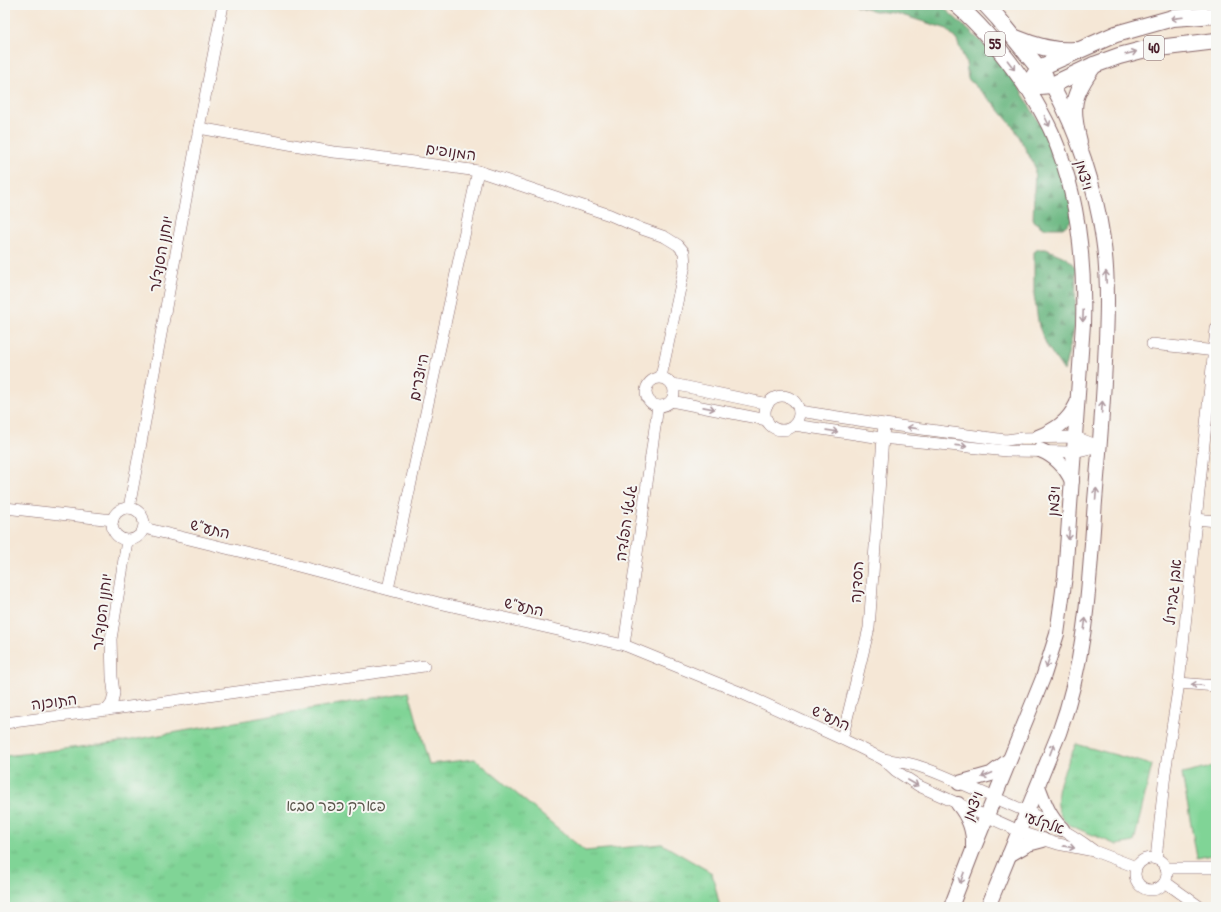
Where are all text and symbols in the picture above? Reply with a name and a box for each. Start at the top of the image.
one-way arrow [1171,14,1184,22]
road number: 55 [985,32,1005,56]
road number: 40 [1144,36,1164,60]
one-way arrow [1124,49,1137,56]
one-way arrow [1007,59,1015,70]
one-way arrow [1044,115,1051,127]
street label: המנופים [425,138,478,165]
street label: ויצמן [1070,157,1099,192]
street label: יוחנן הסנדלר [143,214,178,294]
one-way arrow [1103,271,1110,284]
one-way arrow [1079,309,1087,322]
street label: היוצרים [403,351,434,403]
one-way arrow [1099,401,1106,414]
one-way arrow [702,405,715,413]
one-way arrow [907,424,920,432]
one-way arrow [825,427,838,435]
one-way arrow [954,442,967,450]
street label: גלגלי הפלדה [610,483,641,563]
street label: ויצמן [1042,485,1065,517]
one-way arrow [1092,488,1099,501]
street label: התע"ש [188,513,232,544]
one-way arrow [1065,527,1072,540]
street label: אבן גבירול [1159,558,1186,626]
street label: הסדנה [845,560,868,604]
street label: יוחנן הסנדלר [86,572,117,652]
street label: התע"ש [502,592,546,621]
one-way arrow [1081,618,1089,631]
one-way arrow [1044,655,1052,667]
one-way arrow [1191,681,1204,688]
street label: התוכנה [30,688,78,715]
street label: התע"ש [808,699,854,736]
one-way arrow [1049,744,1057,756]
one-way arrow [982,772,994,779]
one-way arrow [907,779,919,787]
street label: ויצמן [957,788,988,824]
park label: פארק כפר סבא [286,795,386,816]
street label: אלקלעי [1021,806,1068,839]
one-way arrow [1062,843,1075,851]
one-way arrow [958,872,966,884]

